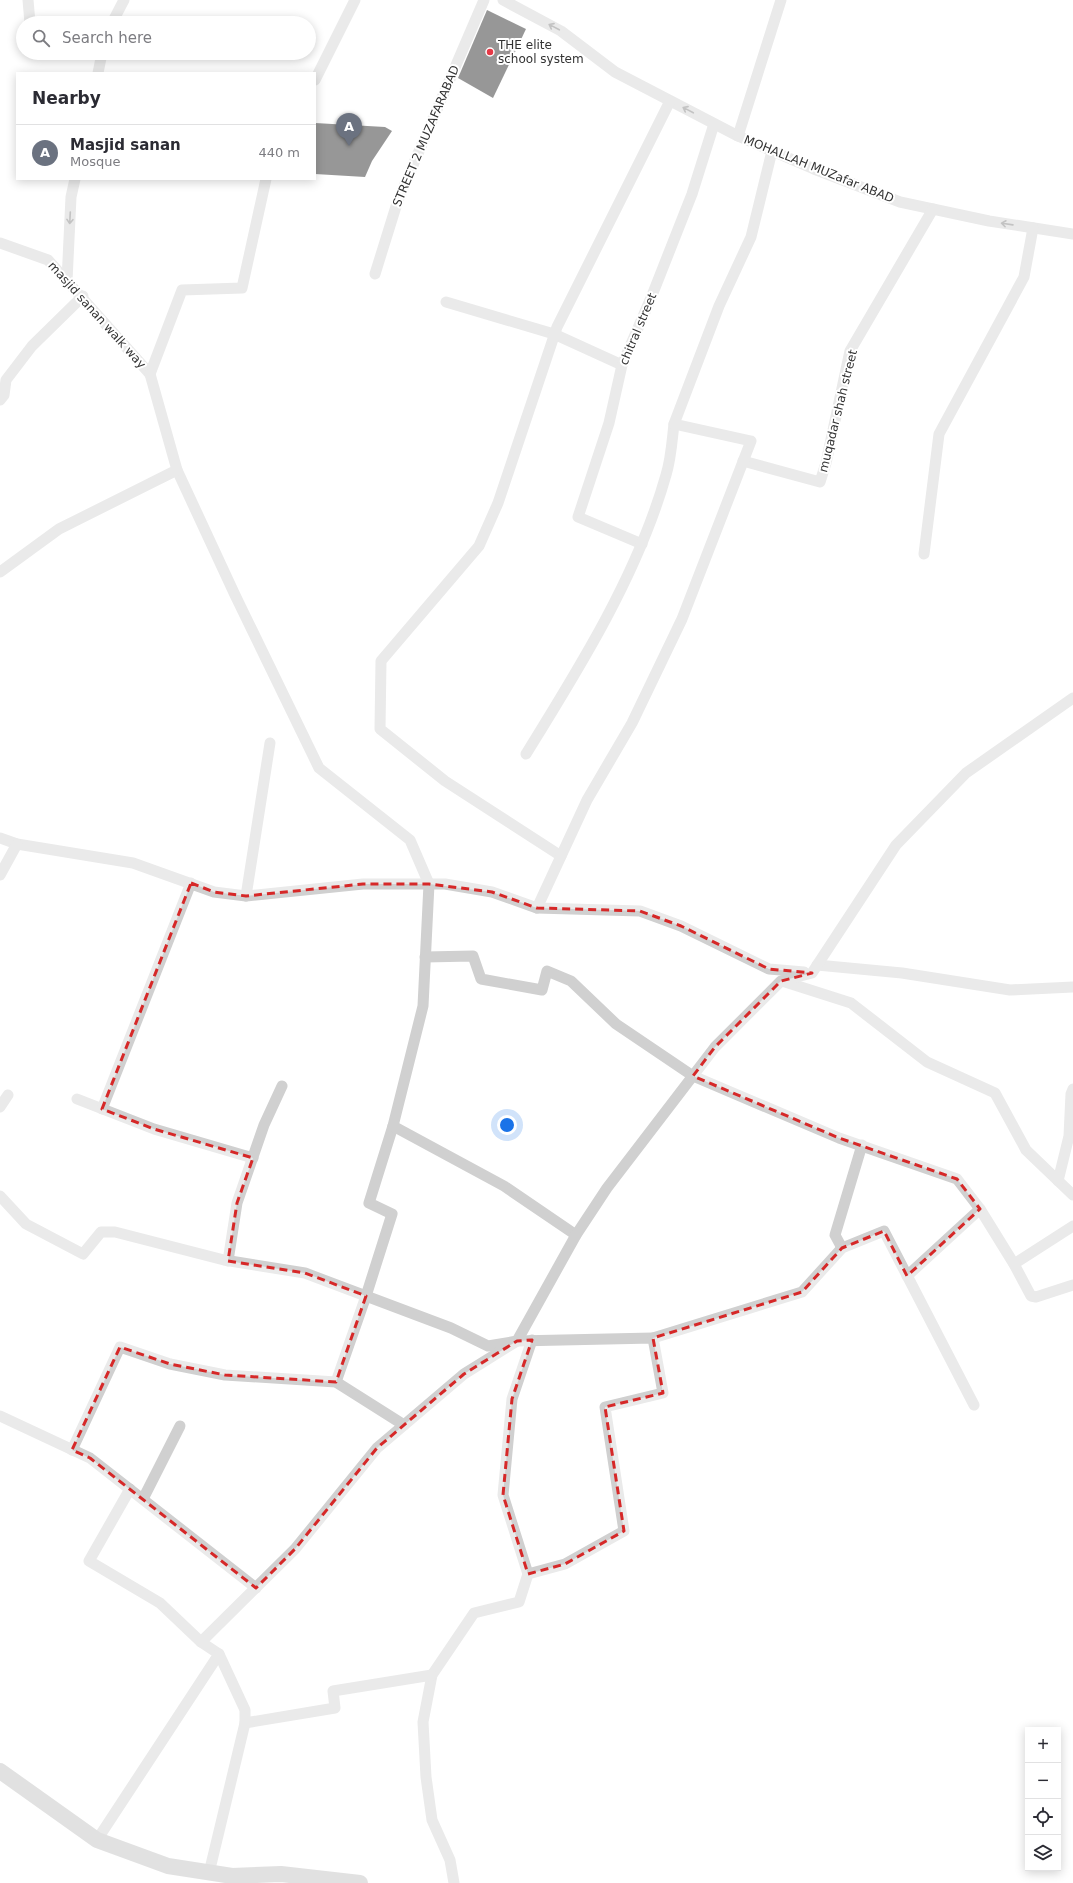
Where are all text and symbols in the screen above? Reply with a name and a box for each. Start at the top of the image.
search box [16,16,316,60]
one-way arrow [548,23,560,31]
icon: search [30,27,52,49]
text: Search here [62,29,152,47]
place label: THE elite school system [497,38,584,66]
marker: THE elite school system [485,47,495,57]
street label: STREET 2 MUZAFARABAD [390,63,462,209]
text: Nearby [32,88,101,108]
one-way arrow [682,106,694,113]
pin: A [336,113,362,146]
street label: MOHALLAH MUZafar ABAD [742,132,896,206]
text: Masjid sanan [70,136,181,154]
text: A [40,145,50,160]
text: 440 m [258,145,300,160]
text: Mosque [70,154,120,169]
one-way arrow [67,211,74,224]
one-way arrow [1001,220,1014,228]
street label: masjid sanan walk way [45,259,149,371]
street label: chitral street [617,291,660,367]
street label: muqadar shah street [816,348,860,474]
your location [497,1115,517,1135]
map controls [1025,1727,1061,1871]
button: + [1025,1727,1061,1763]
button: − [1025,1763,1061,1799]
button: locate [1025,1799,1061,1835]
button: layers [1025,1835,1061,1871]

